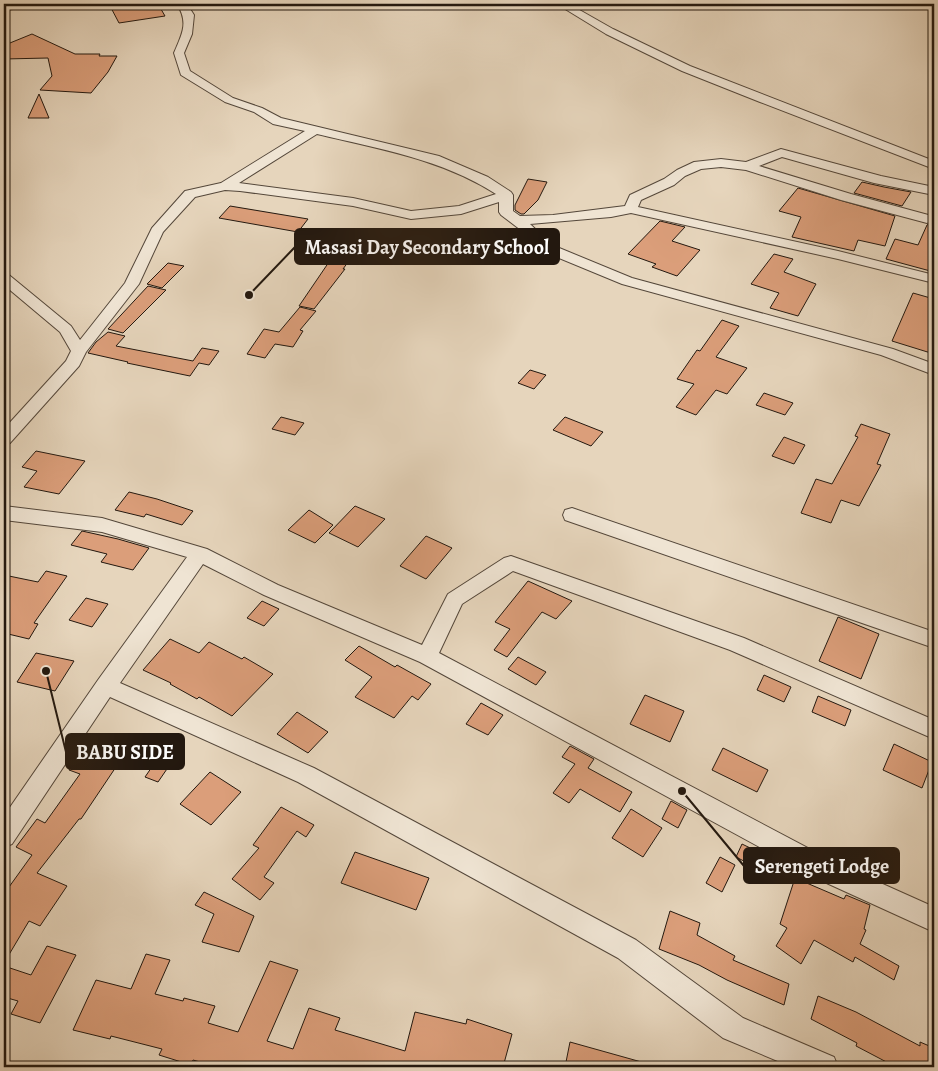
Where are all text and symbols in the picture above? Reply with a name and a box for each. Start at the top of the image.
callout: Masasi Day Secondary School [295,229,559,264]
text: Masasi Day Secondary School [305,234,550,261]
callout: BABU SIDE [66,734,184,769]
text: BABU SIDE [76,739,174,766]
callout: Serengeti Lodge [744,848,899,883]
text: Serengeti Lodge [755,853,889,880]

